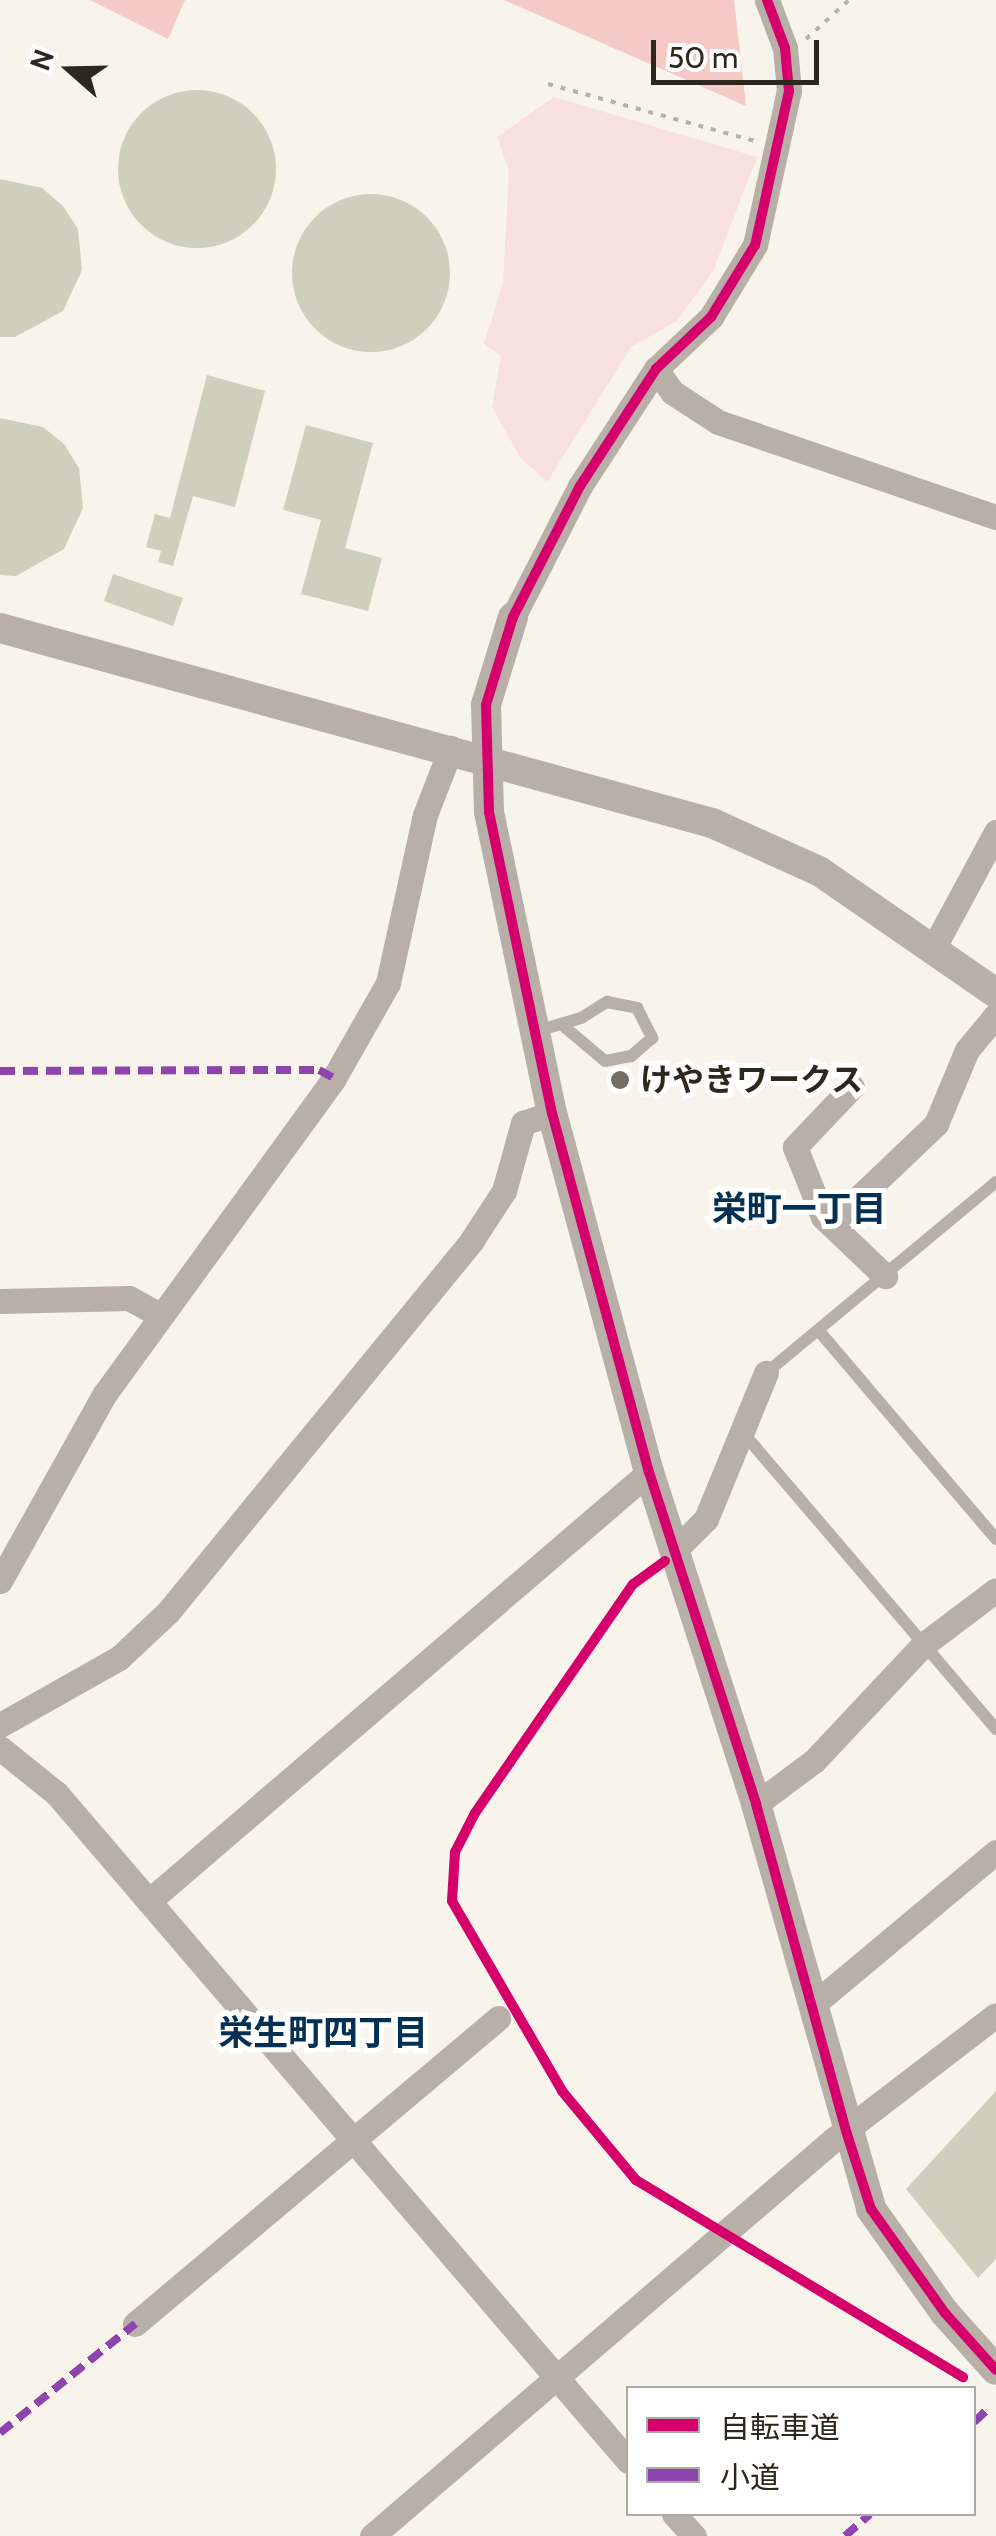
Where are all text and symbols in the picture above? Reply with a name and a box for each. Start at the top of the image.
north arrow [20,20,120,120]
scale bar [656,20,824,82]
text: 50 m [668,39,738,76]
text: N [22,45,61,75]
place label: けやきワークス [640,1061,864,1099]
marker: けやきワークス [609,1069,631,1091]
district label: 栄町一丁目 [712,1188,886,1230]
district label: 栄生町四丁目 [218,2012,428,2054]
legend [626,2386,976,2516]
text: 自転車道 [720,2409,840,2446]
text: 小道 [720,2459,780,2496]

